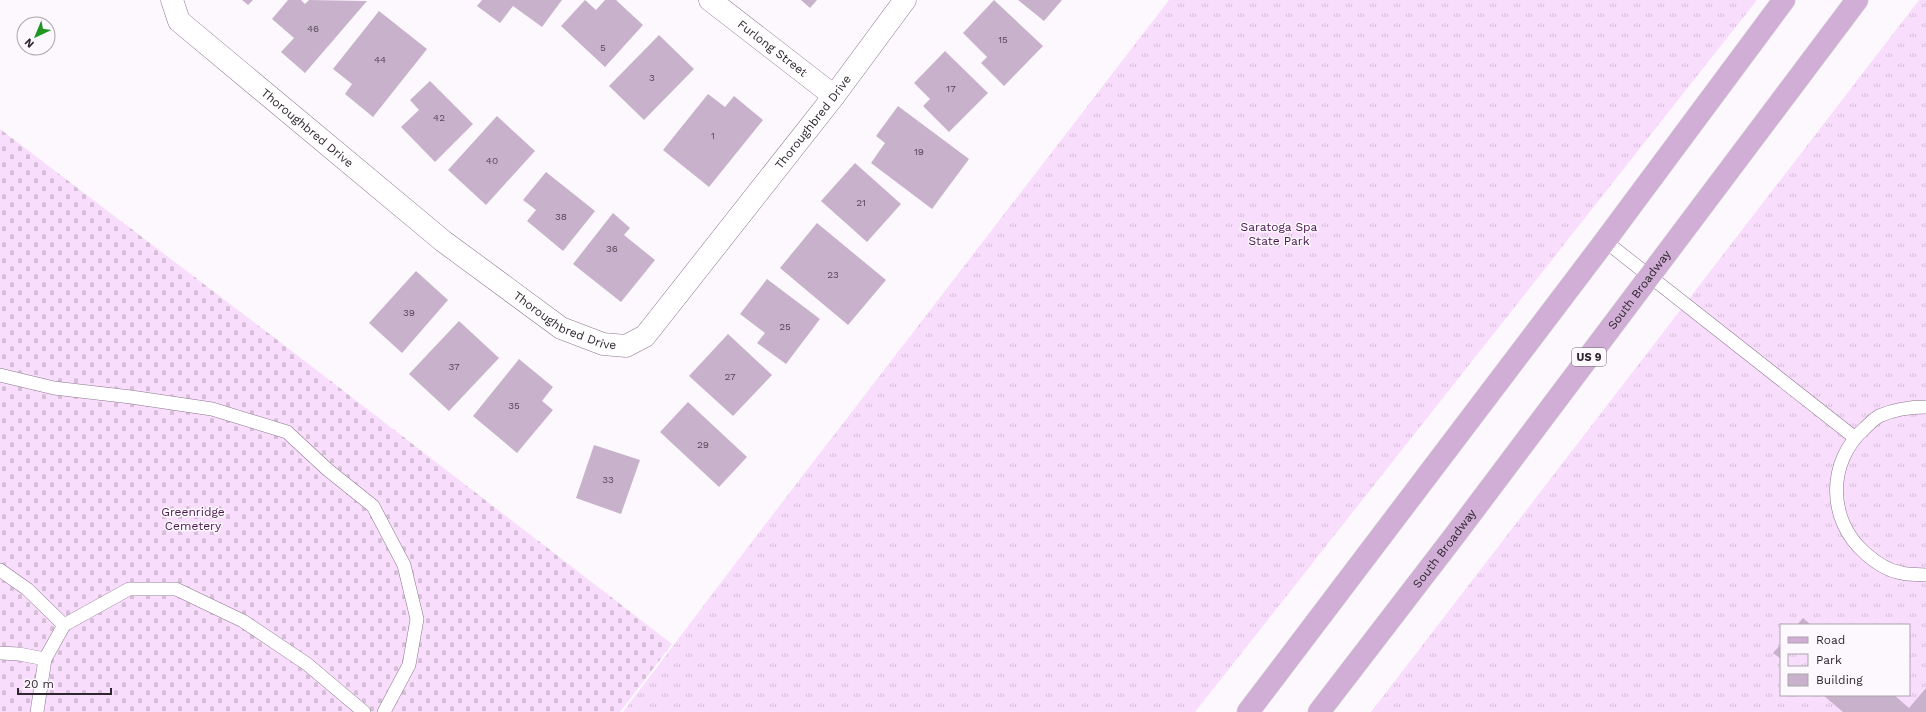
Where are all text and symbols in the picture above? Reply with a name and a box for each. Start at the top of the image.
north arrow [16,16,56,56]
street label: Furlong Street [735,17,810,80]
house number: 46 [307,23,319,34]
house number: 15 [998,34,1008,45]
text: N [22,35,37,50]
house number: 5 [600,42,606,53]
house number: 44 [374,54,386,65]
house number: 3 [649,72,655,83]
street label: Thoroughbred Drive [772,72,854,172]
house number: 17 [946,83,956,94]
street label: Thoroughbred Drive [258,85,356,170]
house number: 42 [433,112,445,123]
house number: 1 [711,130,715,141]
house number: 19 [914,146,924,157]
house number: 40 [486,155,498,166]
house number: 21 [856,197,866,208]
house number: 38 [555,211,567,222]
park label: Saratoga Spa State Park [1241,220,1318,248]
house number: 36 [606,243,618,254]
street label: South Broadway [1605,247,1674,332]
house number: 23 [827,269,839,280]
street label: Thoroughbred Drive [511,288,617,352]
house number: 39 [403,307,415,318]
house number: 25 [779,321,791,332]
road number: US 9 [1572,348,1606,366]
house number: 37 [448,361,460,372]
house number: 27 [724,371,736,382]
house number: 35 [508,400,520,411]
house number: 29 [697,439,709,450]
house number: 33 [602,474,614,485]
park label: Greenridge Cemetery [161,505,225,533]
street label: South Broadway [1410,506,1479,591]
legend [1780,624,1910,696]
text: Road [1816,633,1845,647]
text: Park [1816,653,1842,667]
scale bar [18,670,111,696]
text: Building [1816,673,1863,687]
text: 20 m [24,677,54,691]

